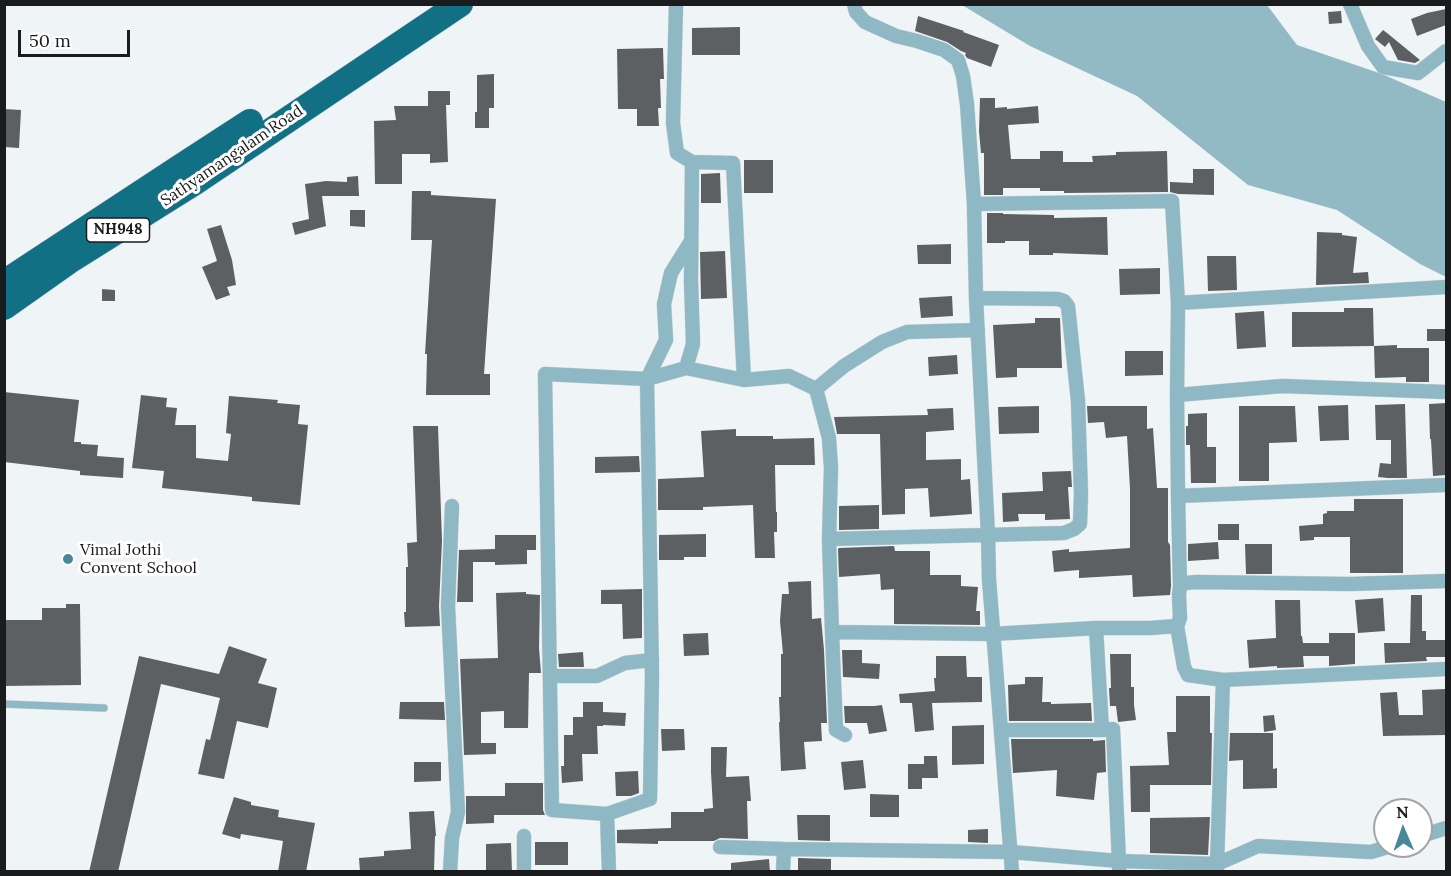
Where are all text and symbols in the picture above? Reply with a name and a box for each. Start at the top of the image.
scale bar [21,18,134,56]
text: 50 m [29,29,71,52]
street label: Sathyamangalam Road [157,101,307,211]
road number: NH948 [86,218,150,242]
place label: Vimal Jothi Convent School [80,540,197,578]
marker: Vimal Jothi Convent School [61,552,75,566]
north arrow [1373,798,1433,858]
text: N [1396,802,1409,822]

